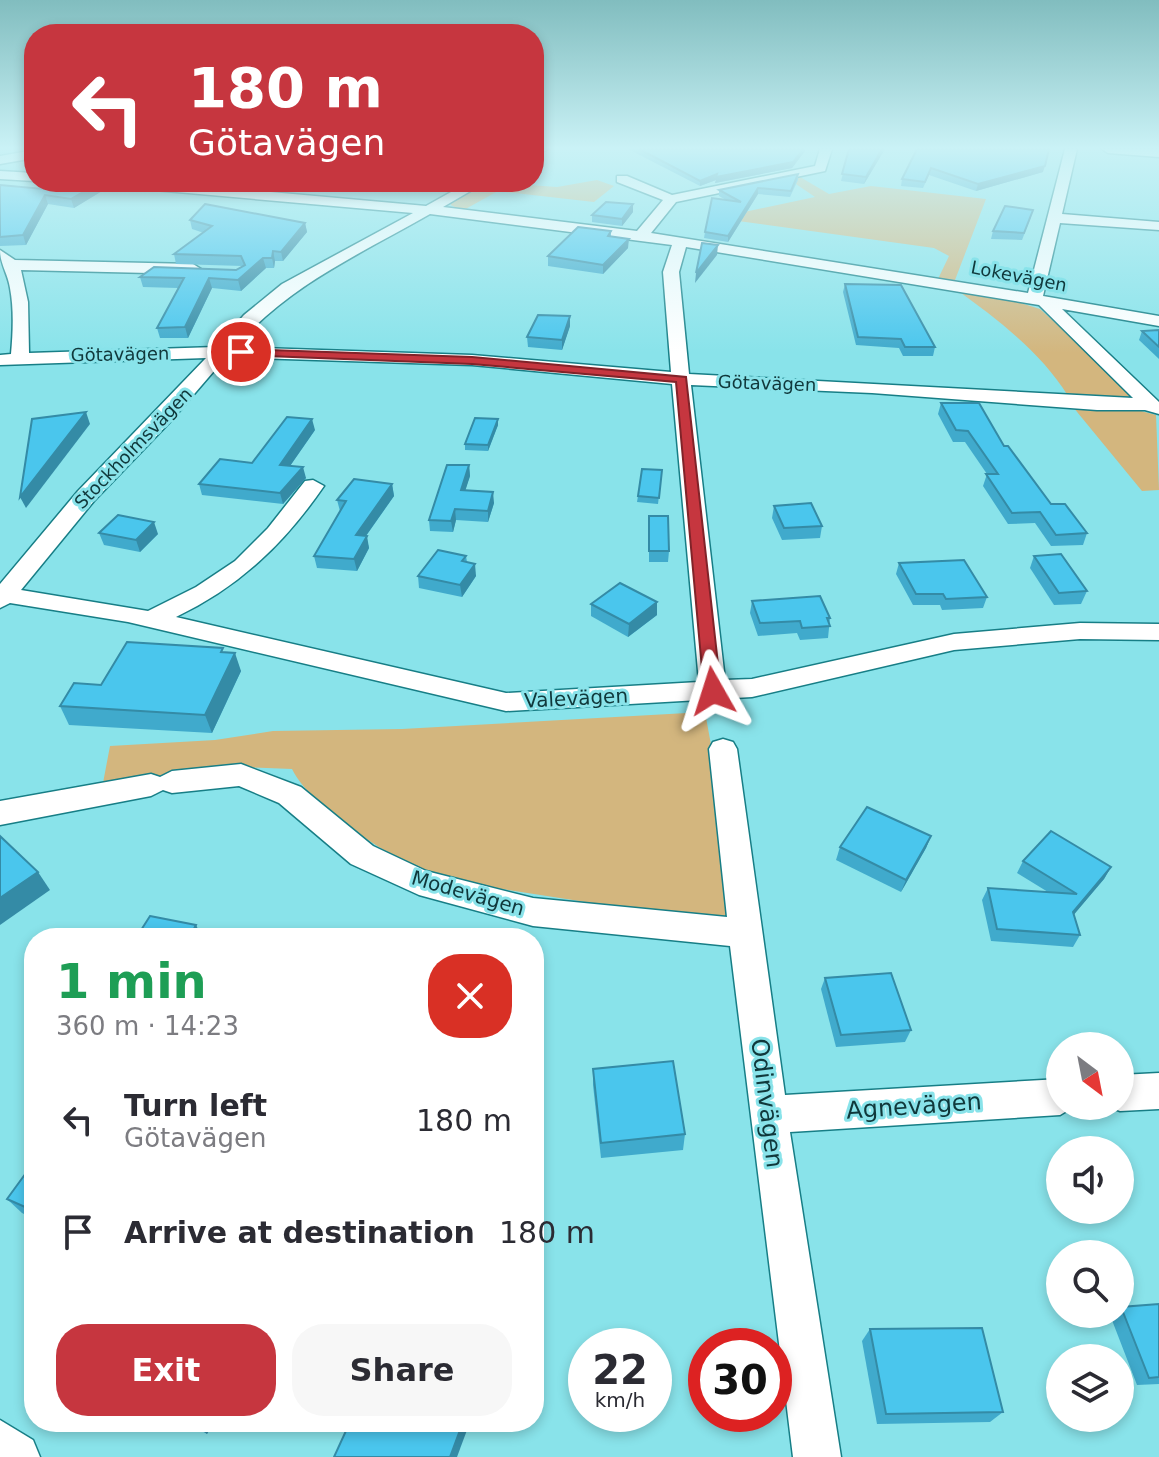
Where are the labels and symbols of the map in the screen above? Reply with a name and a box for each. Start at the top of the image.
street label: Lokevägen [969,256,1069,296]
pin [207,318,275,386]
street label: Götavägen [71,343,169,365]
street label: Götavägen [717,371,817,395]
street label: Stockholmsvägen [70,383,196,513]
position arrow [671,649,755,733]
street label: Valevägen [523,683,629,713]
street label: Modevägen [409,865,527,921]
north arrow [1046,1032,1134,1120]
street label: Odinvägen [745,1037,789,1169]
street label: Agnevägen [845,1087,983,1125]
speed limit sign: 30 [688,1328,792,1432]

